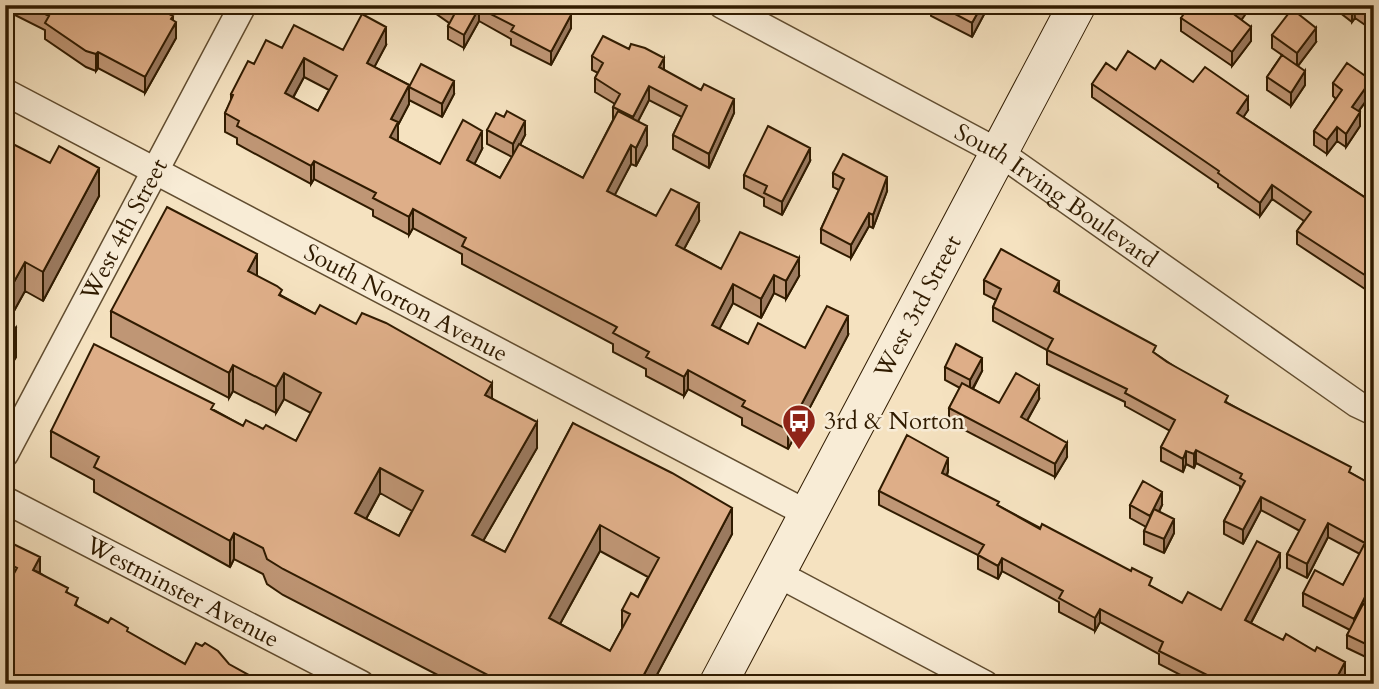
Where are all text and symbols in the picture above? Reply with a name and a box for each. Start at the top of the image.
street label: South Irving Boulevard [949,115,1164,275]
street label: West 4th Street [72,152,175,307]
street label: West 3rd Street [866,229,969,385]
street label: South Norton Avenue [298,236,514,370]
bus stop icon: 3rd & Norton [780,402,818,451]
place label: 3rd & Norton [824,405,965,438]
street label: Westminster Avenue [79,528,285,655]

